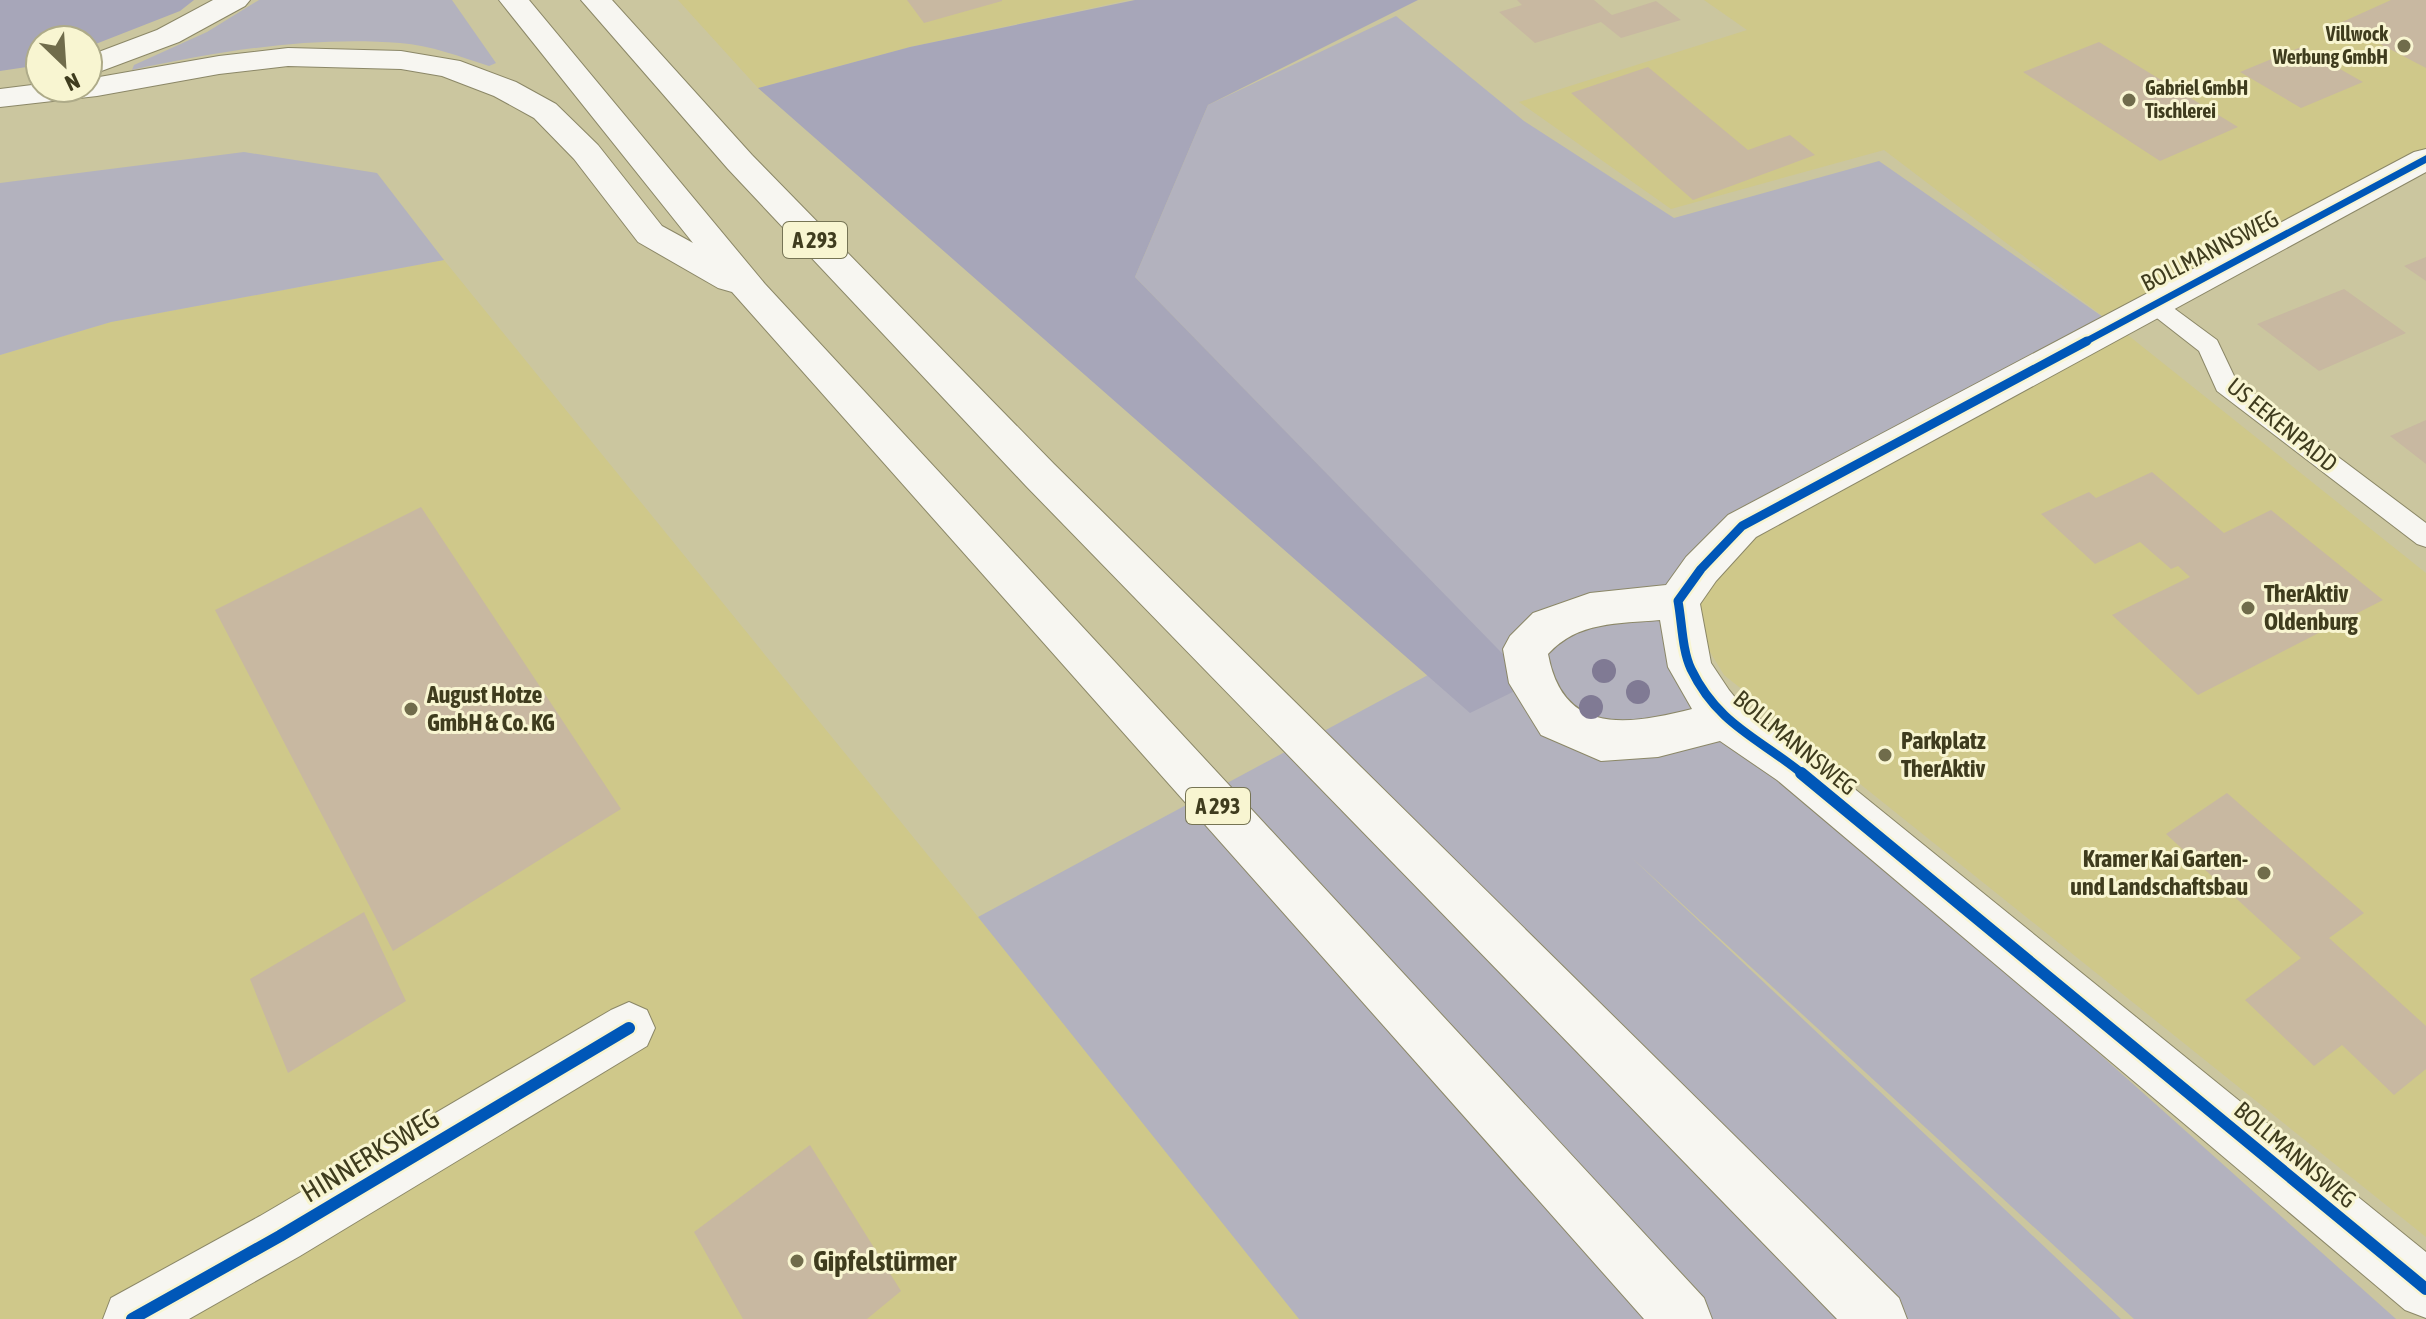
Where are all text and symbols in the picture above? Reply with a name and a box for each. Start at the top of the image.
place label: Villwock Werbung GmbH [2272,22,2388,68]
north arrow [24,24,104,104]
marker: Villwock Werbung GmbH [2395,37,2413,55]
text: N [61,68,84,97]
place label: Gabriel GmbH Tischlerei [2145,76,2248,122]
marker: Gabriel GmbH Tischlerei [2120,91,2138,109]
street label: BOLLMANNSWEG [2137,204,2283,297]
road number: A 293 [783,222,847,258]
street label: US EEKENPADD [2222,372,2343,477]
place label: TherAktiv Oldenburg [2264,580,2358,635]
marker: TherAktiv Oldenburg [2239,599,2257,617]
place label: August Hotze GmbH & Co. KG [426,681,555,736]
street label: BOLLMANNSWEG [1728,685,1862,800]
marker: August Hotze GmbH & Co. KG [402,700,420,718]
place label: Parkplatz TherAktiv [1901,727,1986,782]
marker: Parkplatz TherAktiv [1876,746,1894,764]
road number: A 293 [1186,788,1250,824]
place label: Kramer Kai Garten- und Landschaftsbau [2070,845,2248,900]
marker: Kramer Kai Garten- und Landschaftsbau [2255,864,2273,882]
street label: BOLLMANNSWEG [2229,1096,2362,1213]
street label: HINNERKSWEG [295,1101,445,1209]
place label: Gipfelstürmer [813,1245,957,1277]
marker: Gipfelstürmer [788,1252,806,1270]

